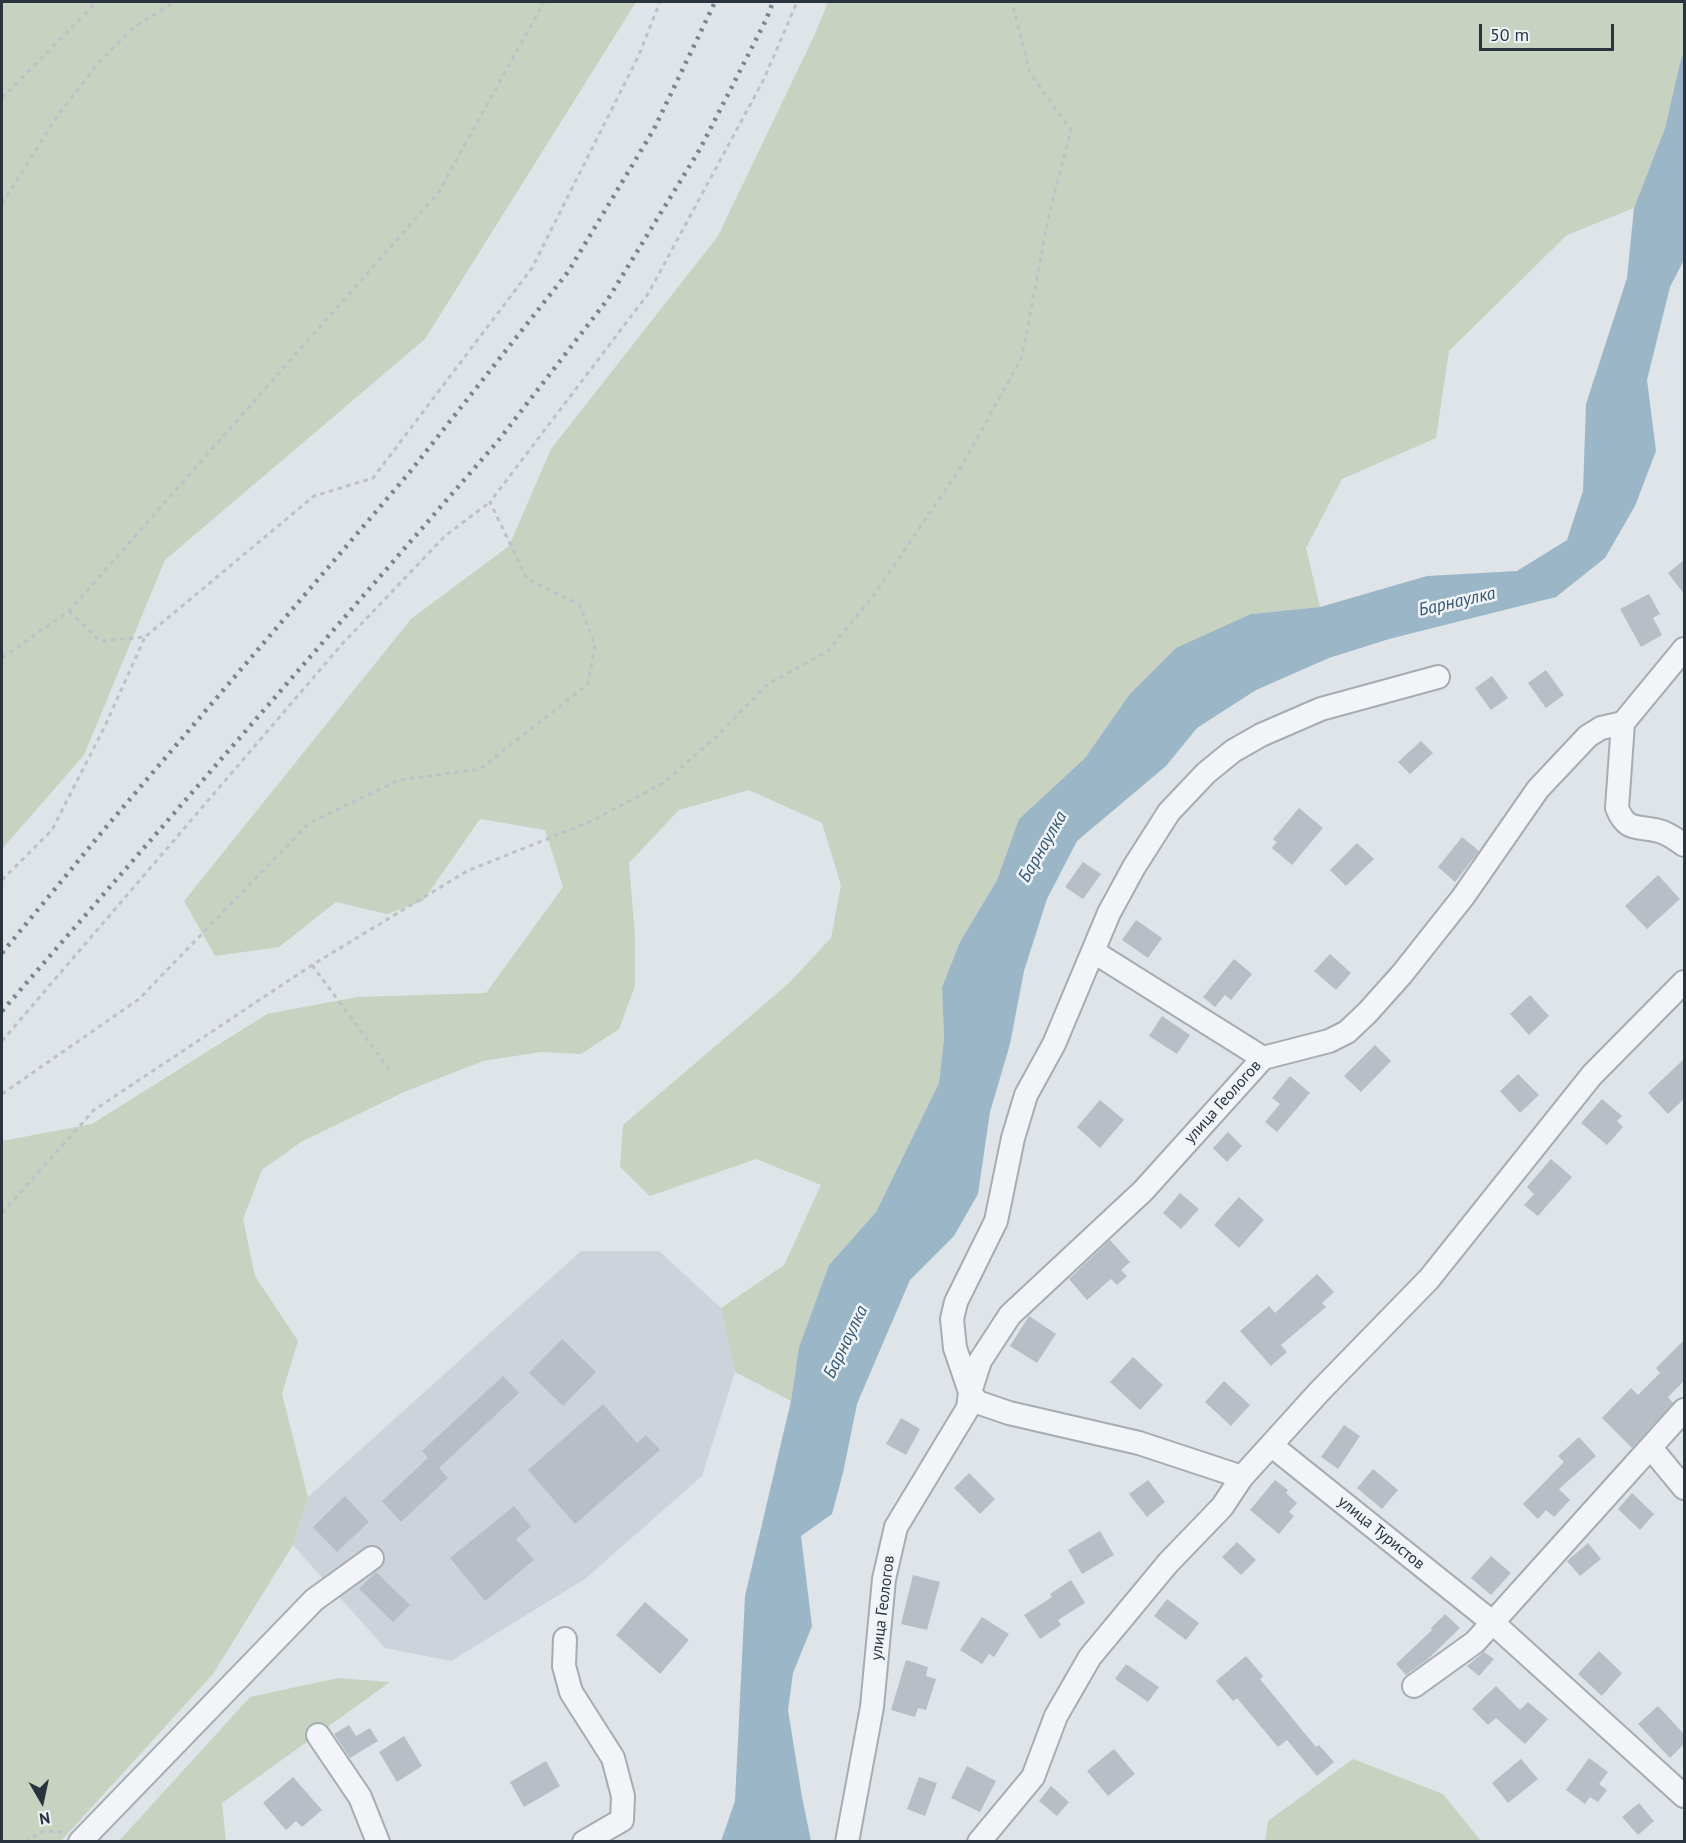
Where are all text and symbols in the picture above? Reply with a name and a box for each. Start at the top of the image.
scale bar [1482,12,1617,50]
text: 50 m [1490,23,1529,46]
water label: Барнаулка [1416,583,1498,621]
water label: Барнаулка [1014,808,1072,886]
street label: улица Геологов [1181,1056,1265,1148]
water label: Барнаулка [819,1302,873,1382]
street label: улица Туристов [1334,1492,1428,1574]
street label: улица Геологов [867,1554,899,1662]
north arrow [12,1771,72,1831]
text: N [38,1808,52,1829]

